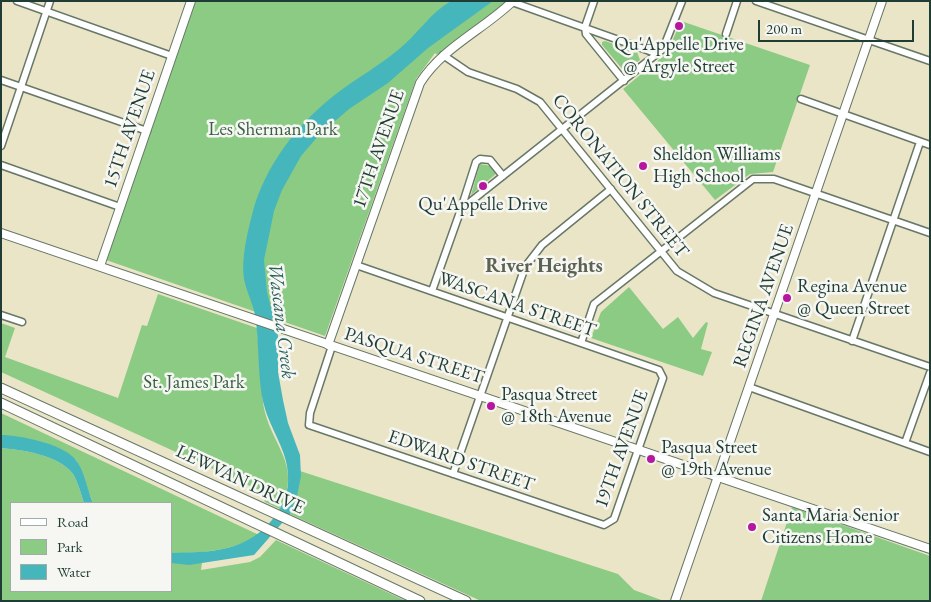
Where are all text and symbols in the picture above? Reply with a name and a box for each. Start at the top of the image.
scale bar [761,10,917,42]
text: 200 m [766,19,802,38]
marker: Qu'Appelle Drive @ Argyle Street [673,20,685,32]
place label: Qu'Appelle Drive @ Argyle Street [614,34,744,78]
street label: 15TH AVENUE [99,67,161,191]
street label: 17TH AVENUE [348,87,410,211]
street label: CORONATION STREET [547,89,693,263]
park label: Les Sherman Park [208,119,338,141]
place label: Sheldon Williams High School [653,144,780,188]
marker: Sheldon Williams High School [637,160,649,172]
marker: Qu'Appelle Drive [477,180,489,192]
place label: Qu'Appelle Drive [418,194,548,216]
street label: REGINA AVENUE [729,221,799,371]
district label: River Heights [485,255,603,279]
water label: Wascana Creek [262,262,300,380]
street label: WASCANA STREET [435,267,599,343]
place label: Regina Avenue @ Queen Street [797,276,910,320]
marker: Regina Avenue @ Queen Street [781,292,793,304]
street label: PASQUA STREET [341,323,487,389]
park label: St. James Park [143,372,245,394]
place label: Pasqua Street @ 18th Avenue [501,384,611,428]
street label: 19TH AVENUE [590,387,654,511]
marker: Pasqua Street @ 18th Avenue [485,400,497,412]
street label: EDWARD STREET [385,425,537,497]
place label: Pasqua Street @ 19th Avenue [661,437,771,481]
street label: LEWVAN DRIVE [172,440,308,520]
marker: Pasqua Street @ 19th Avenue [645,453,657,465]
legend [10,502,172,592]
place label: Santa Maria Senior Citizens Home [762,505,899,549]
text: Road [57,512,88,531]
marker: Santa Maria Senior Citizens Home [746,521,758,533]
text: Park [57,537,83,556]
text: Water [57,562,91,581]

